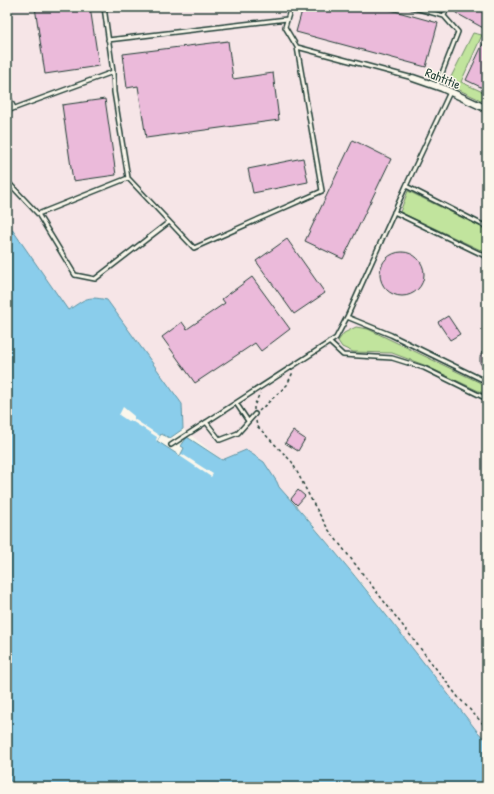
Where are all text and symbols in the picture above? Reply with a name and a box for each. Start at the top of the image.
street label: Rahtitie [423,63,463,93]

